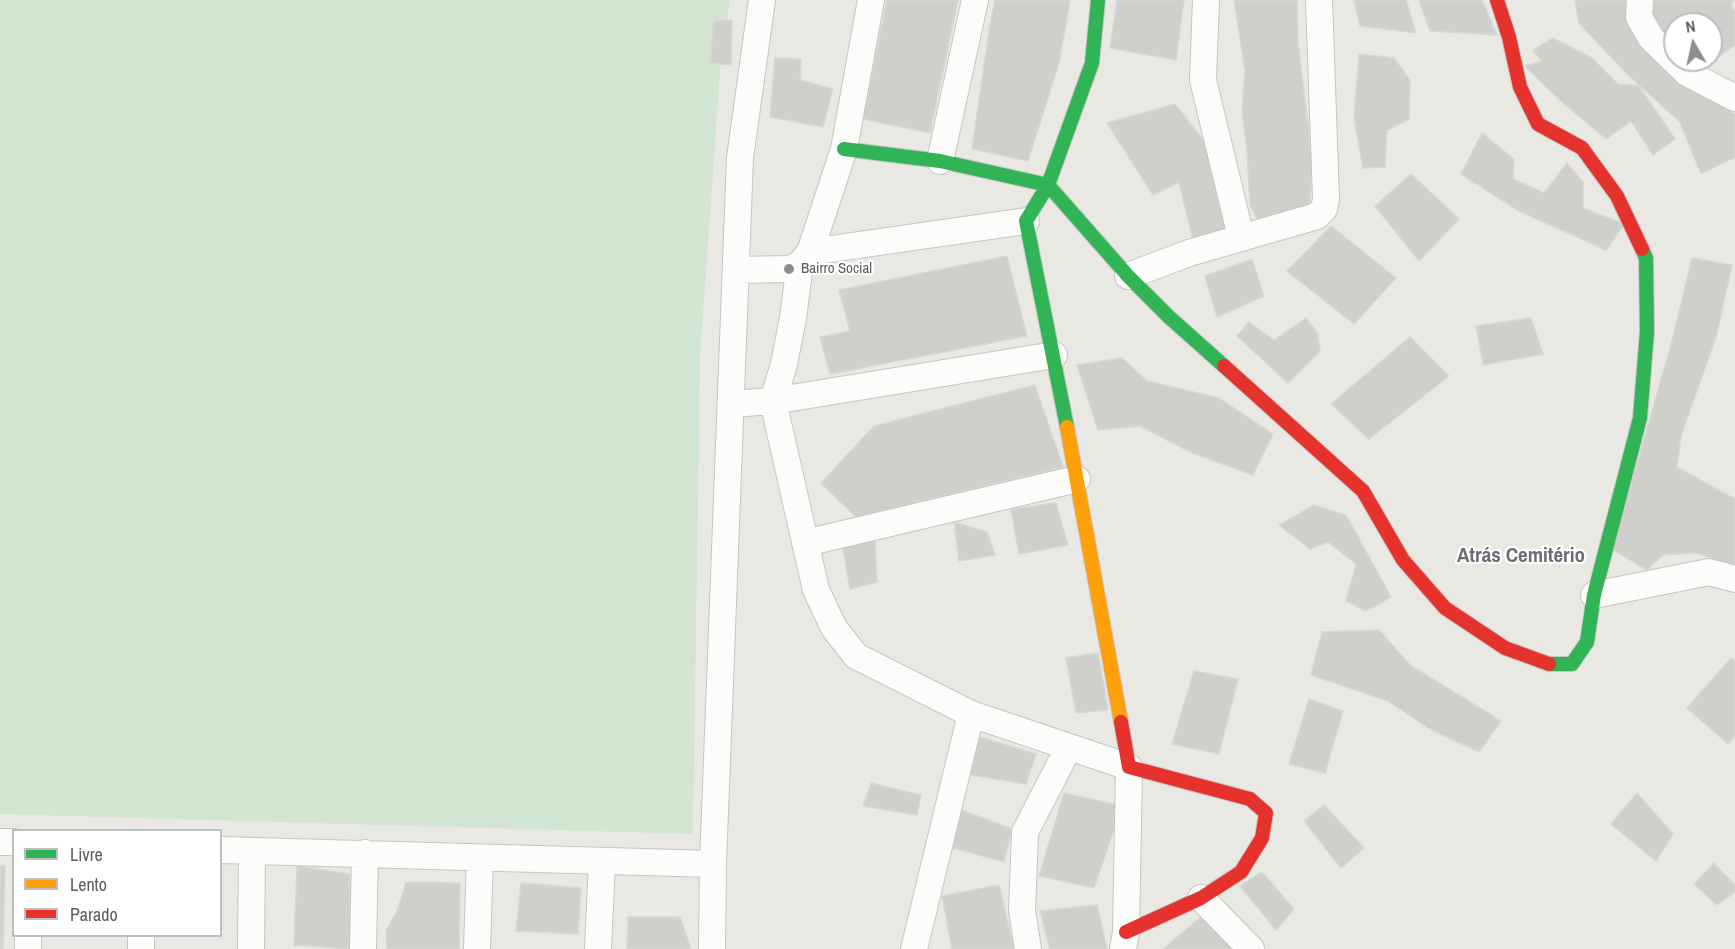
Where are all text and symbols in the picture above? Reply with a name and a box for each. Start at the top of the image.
north arrow [1663,12,1723,72]
text: N [1684,15,1697,38]
place label: Bairro Social [801,260,872,278]
marker: Bairro Social [782,262,796,276]
district label: Atrás Cemitério [1457,543,1585,569]
legend [12,829,222,937]
text: Livre [70,842,103,867]
text: Lento [70,872,107,897]
text: Parado [70,902,118,927]

